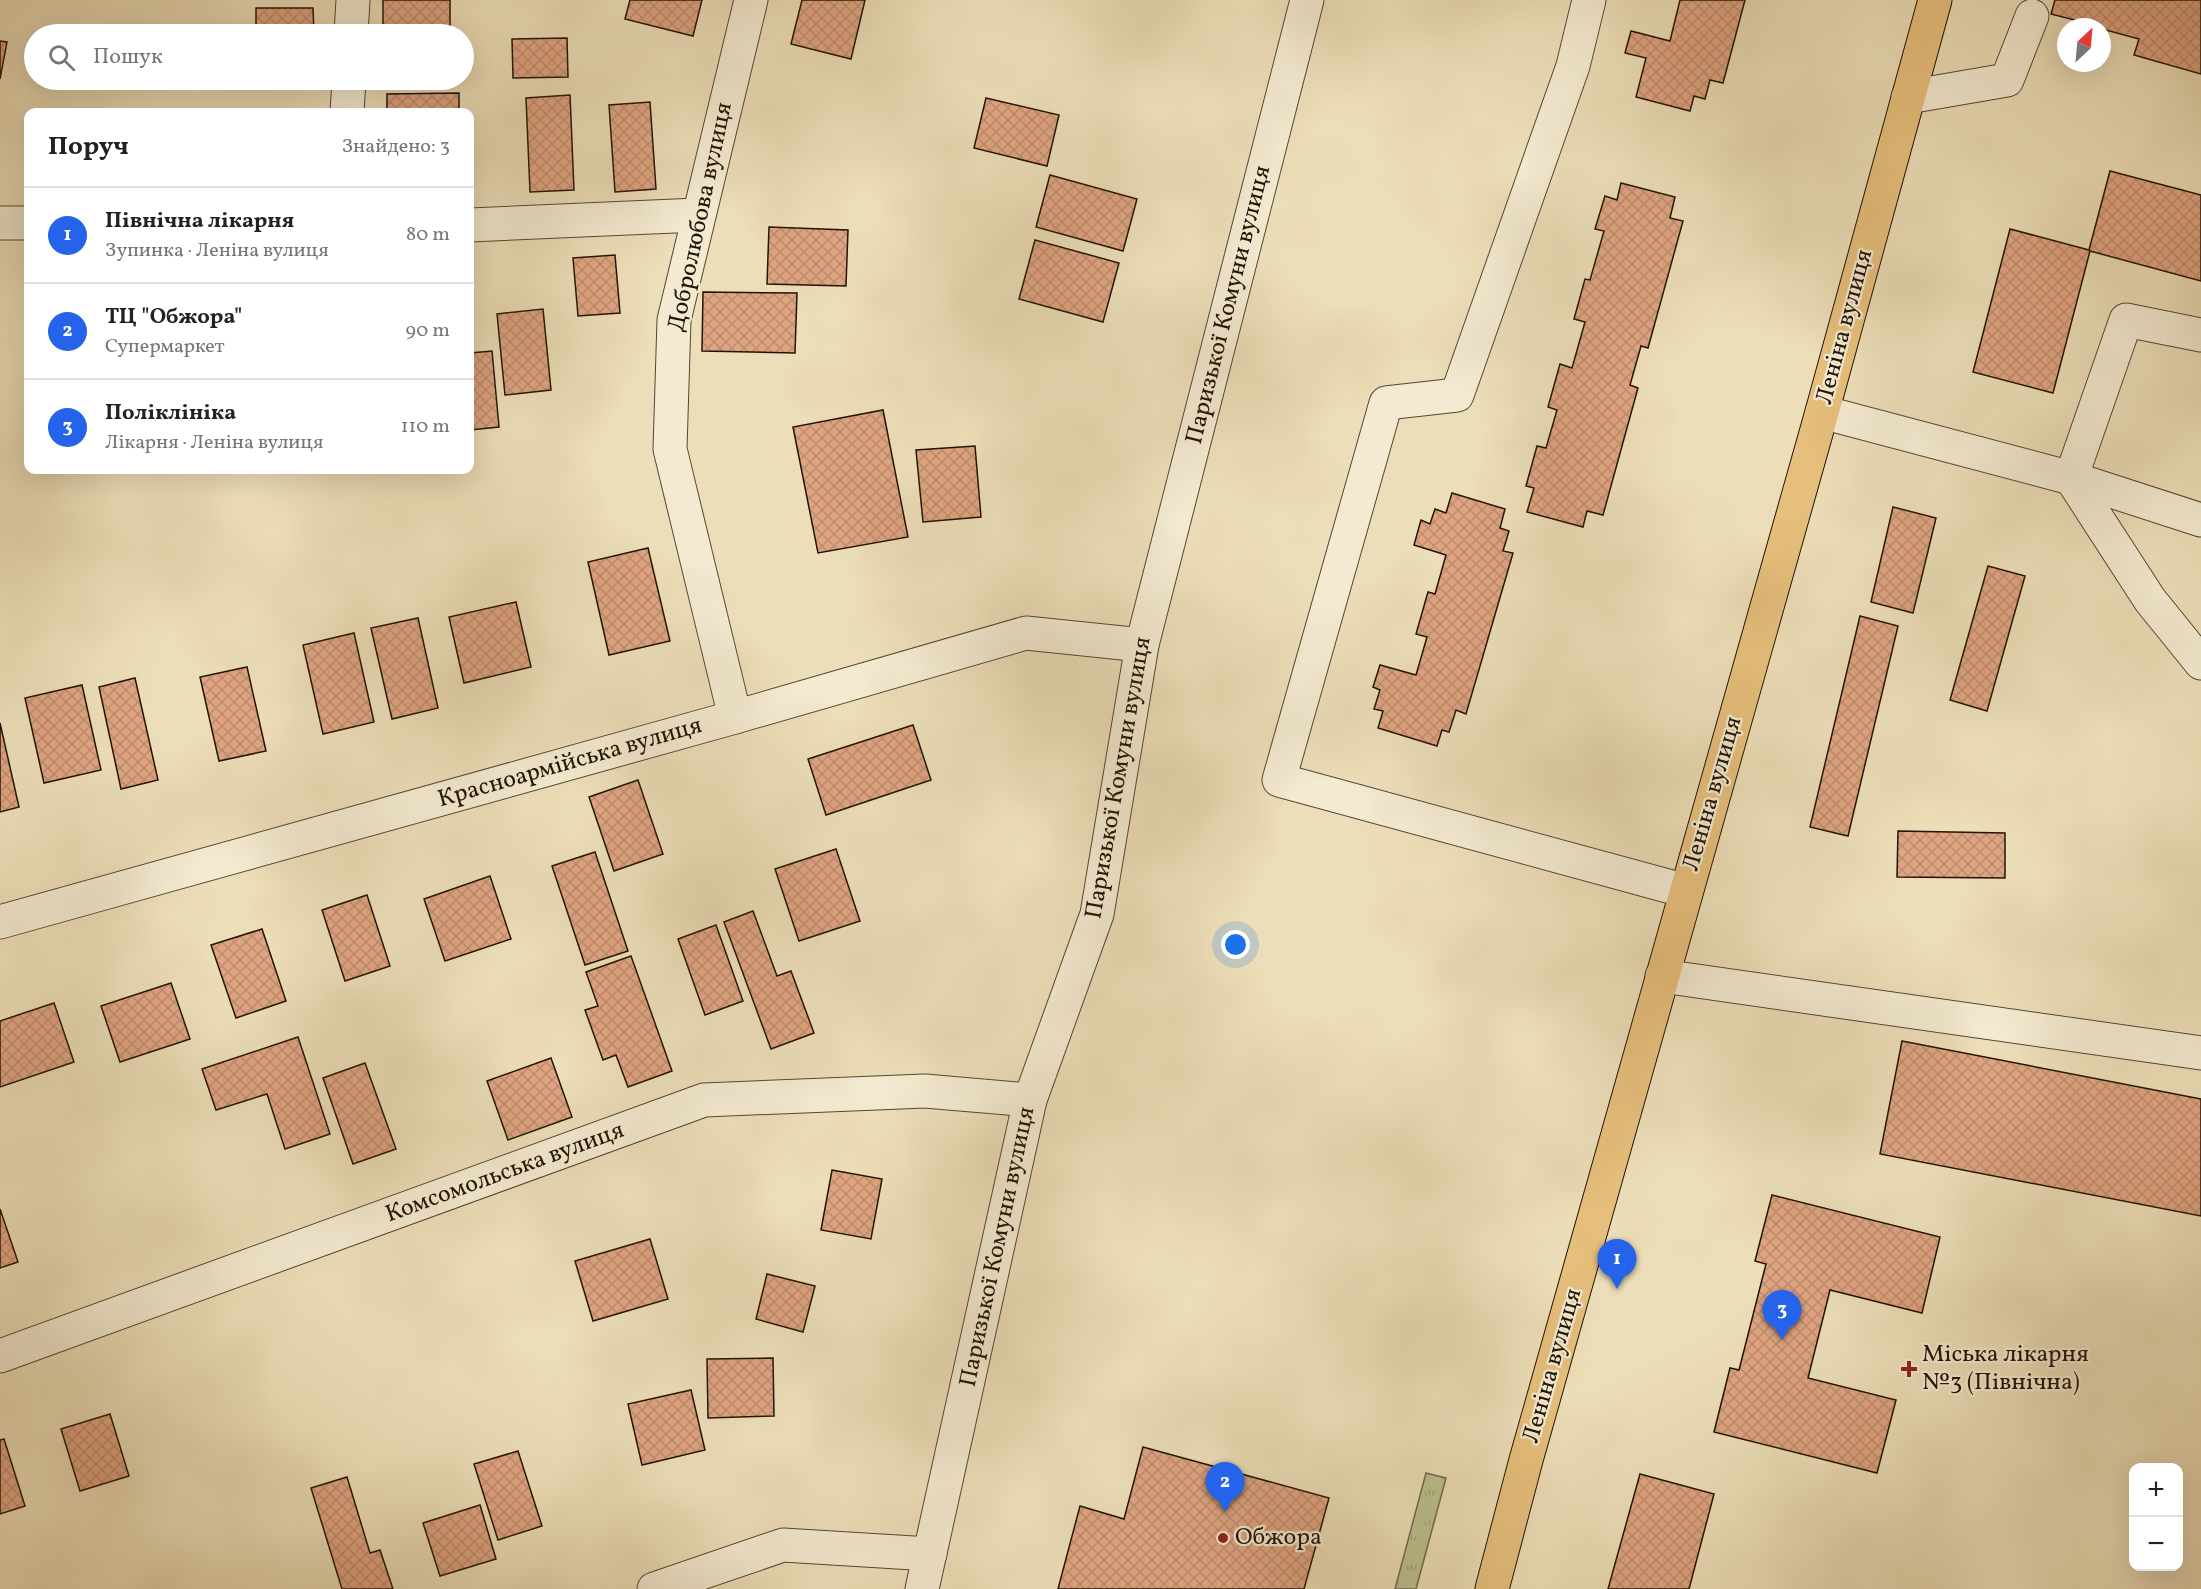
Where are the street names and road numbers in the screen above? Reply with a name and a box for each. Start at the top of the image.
street label: Добролюбова вулиця [660,99,742,335]
street label: Паризької Комуни вулиця [1178,162,1280,448]
street label: Леніна вулиця [1808,246,1882,408]
street label: Паризької Комуни вулиця [1077,634,1161,922]
street label: Красноармійська вулиця [434,709,706,817]
street label: Леніна вулиця [1675,713,1751,875]
street label: Паризької Комуни вулиця [952,1104,1044,1390]
street label: Комсомольська вулиця [381,1114,629,1232]
street label: Леніна вулиця [1515,1285,1591,1447]

